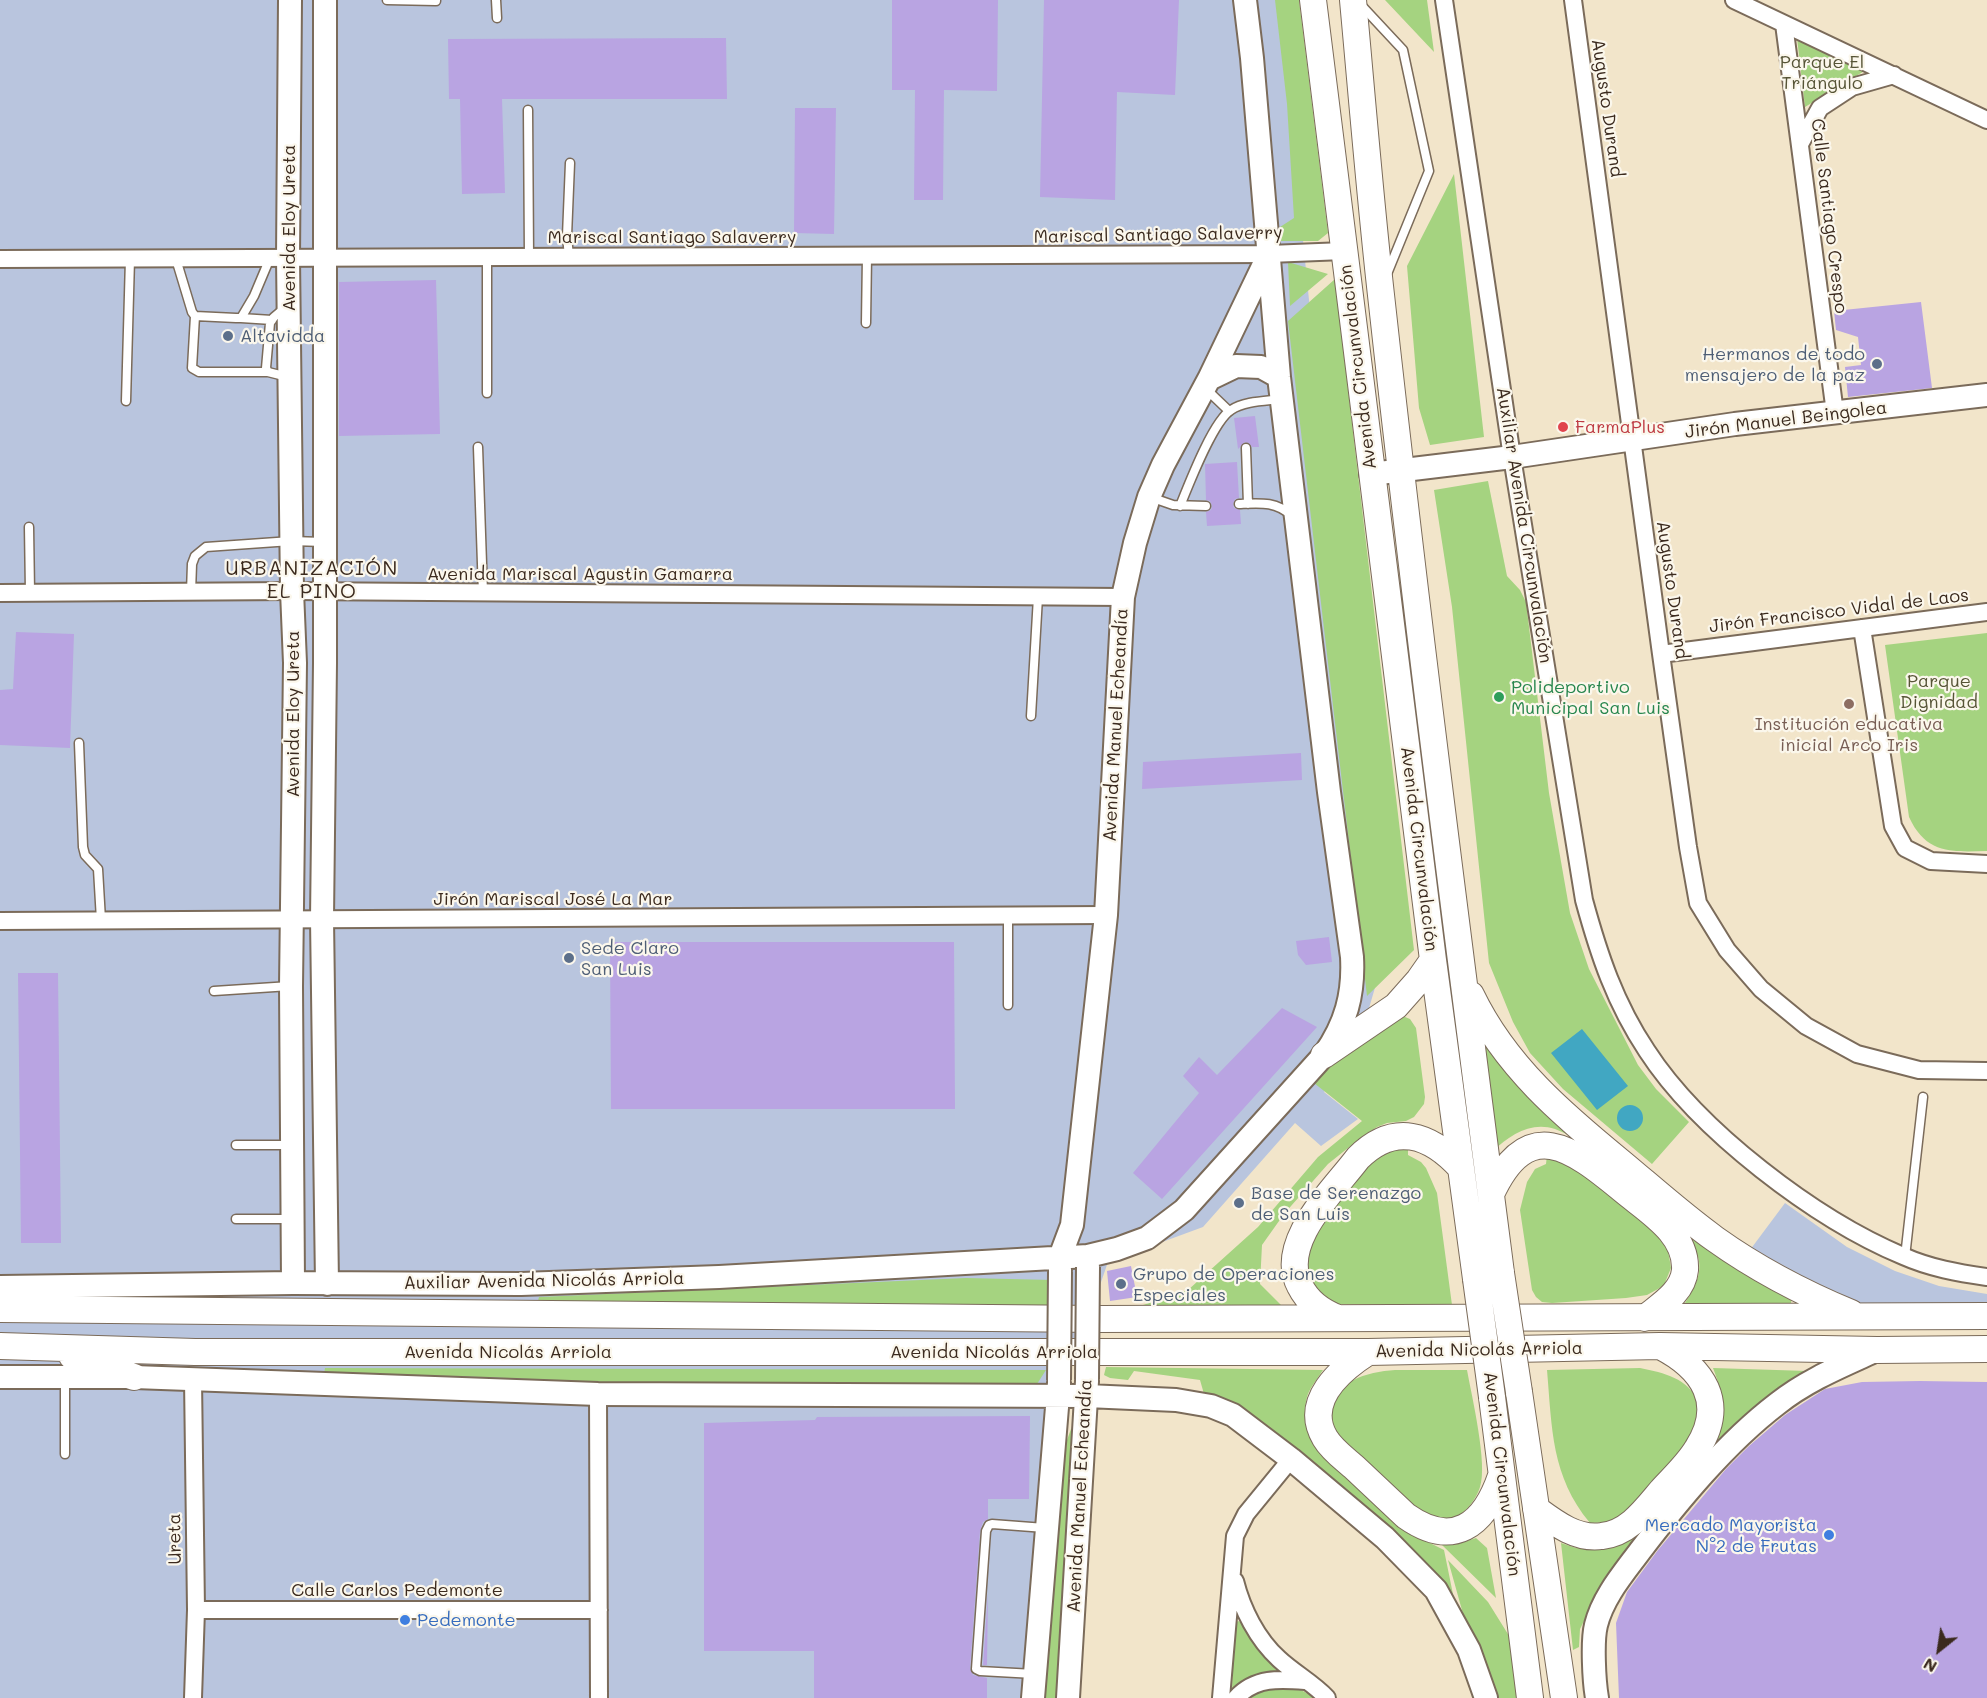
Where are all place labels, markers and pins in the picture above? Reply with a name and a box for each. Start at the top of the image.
place label: Altavidda [240,325,325,347]
marker: Altavidda [221,329,235,343]
place label: Hermanos de todo mensajero de la paz [1685,343,1865,386]
marker: Hermanos de todo mensajero de la paz [1870,357,1884,371]
place label: FarmaPlus [1575,416,1665,438]
marker: FarmaPlus [1556,420,1570,434]
place label: Polideportivo Municipal San Luis [1511,676,1670,718]
marker: Polideportivo Municipal San Luis [1492,690,1506,704]
marker: Institución educativa inicial Arco Iris [1842,697,1856,711]
place label: Institución educativa inicial Arco Iris [1755,713,1943,756]
place label: Sede Claro San Luis [581,937,679,980]
marker: Sede Claro San Luis [562,951,576,965]
place label: Base de Serenazgo de San Luis [1251,1182,1421,1224]
marker: Base de Serenazgo de San Luis [1232,1196,1246,1210]
place label: Grupo de Operaciones Especiales [1133,1263,1334,1306]
marker: Grupo de Operaciones Especiales [1114,1277,1128,1291]
place label: Mercado Mayorista N°2 de Frutas [1645,1514,1817,1556]
marker: Mercado Mayorista N°2 de Frutas [1822,1528,1836,1542]
place label: Pedemonte [417,1609,516,1631]
marker: Pedemonte [398,1613,412,1627]

